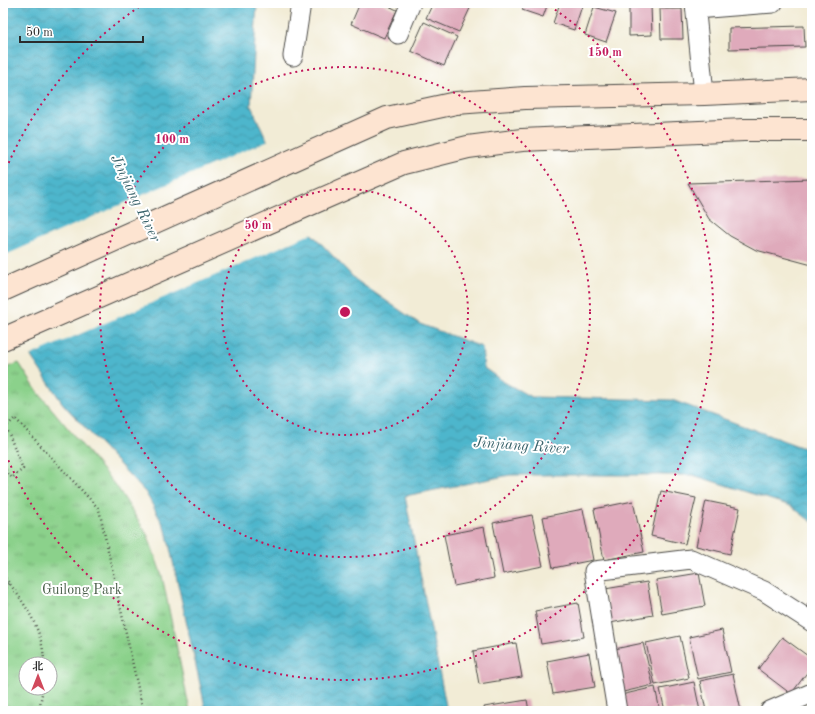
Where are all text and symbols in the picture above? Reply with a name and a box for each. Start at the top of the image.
scale bar [20,18,143,44]
text: 50 m [26,26,53,39]
text: 150 m [588,46,622,59]
text: 100 m [155,134,189,146]
water label: Jinjiang River [107,153,162,245]
text: 50 m [245,219,272,232]
centre of rings [338,305,352,319]
water label: Jinjiang River [473,436,569,457]
park label: Guilong Park [42,583,122,597]
north arrow [18,656,58,696]
text: 北 [33,661,44,673]

